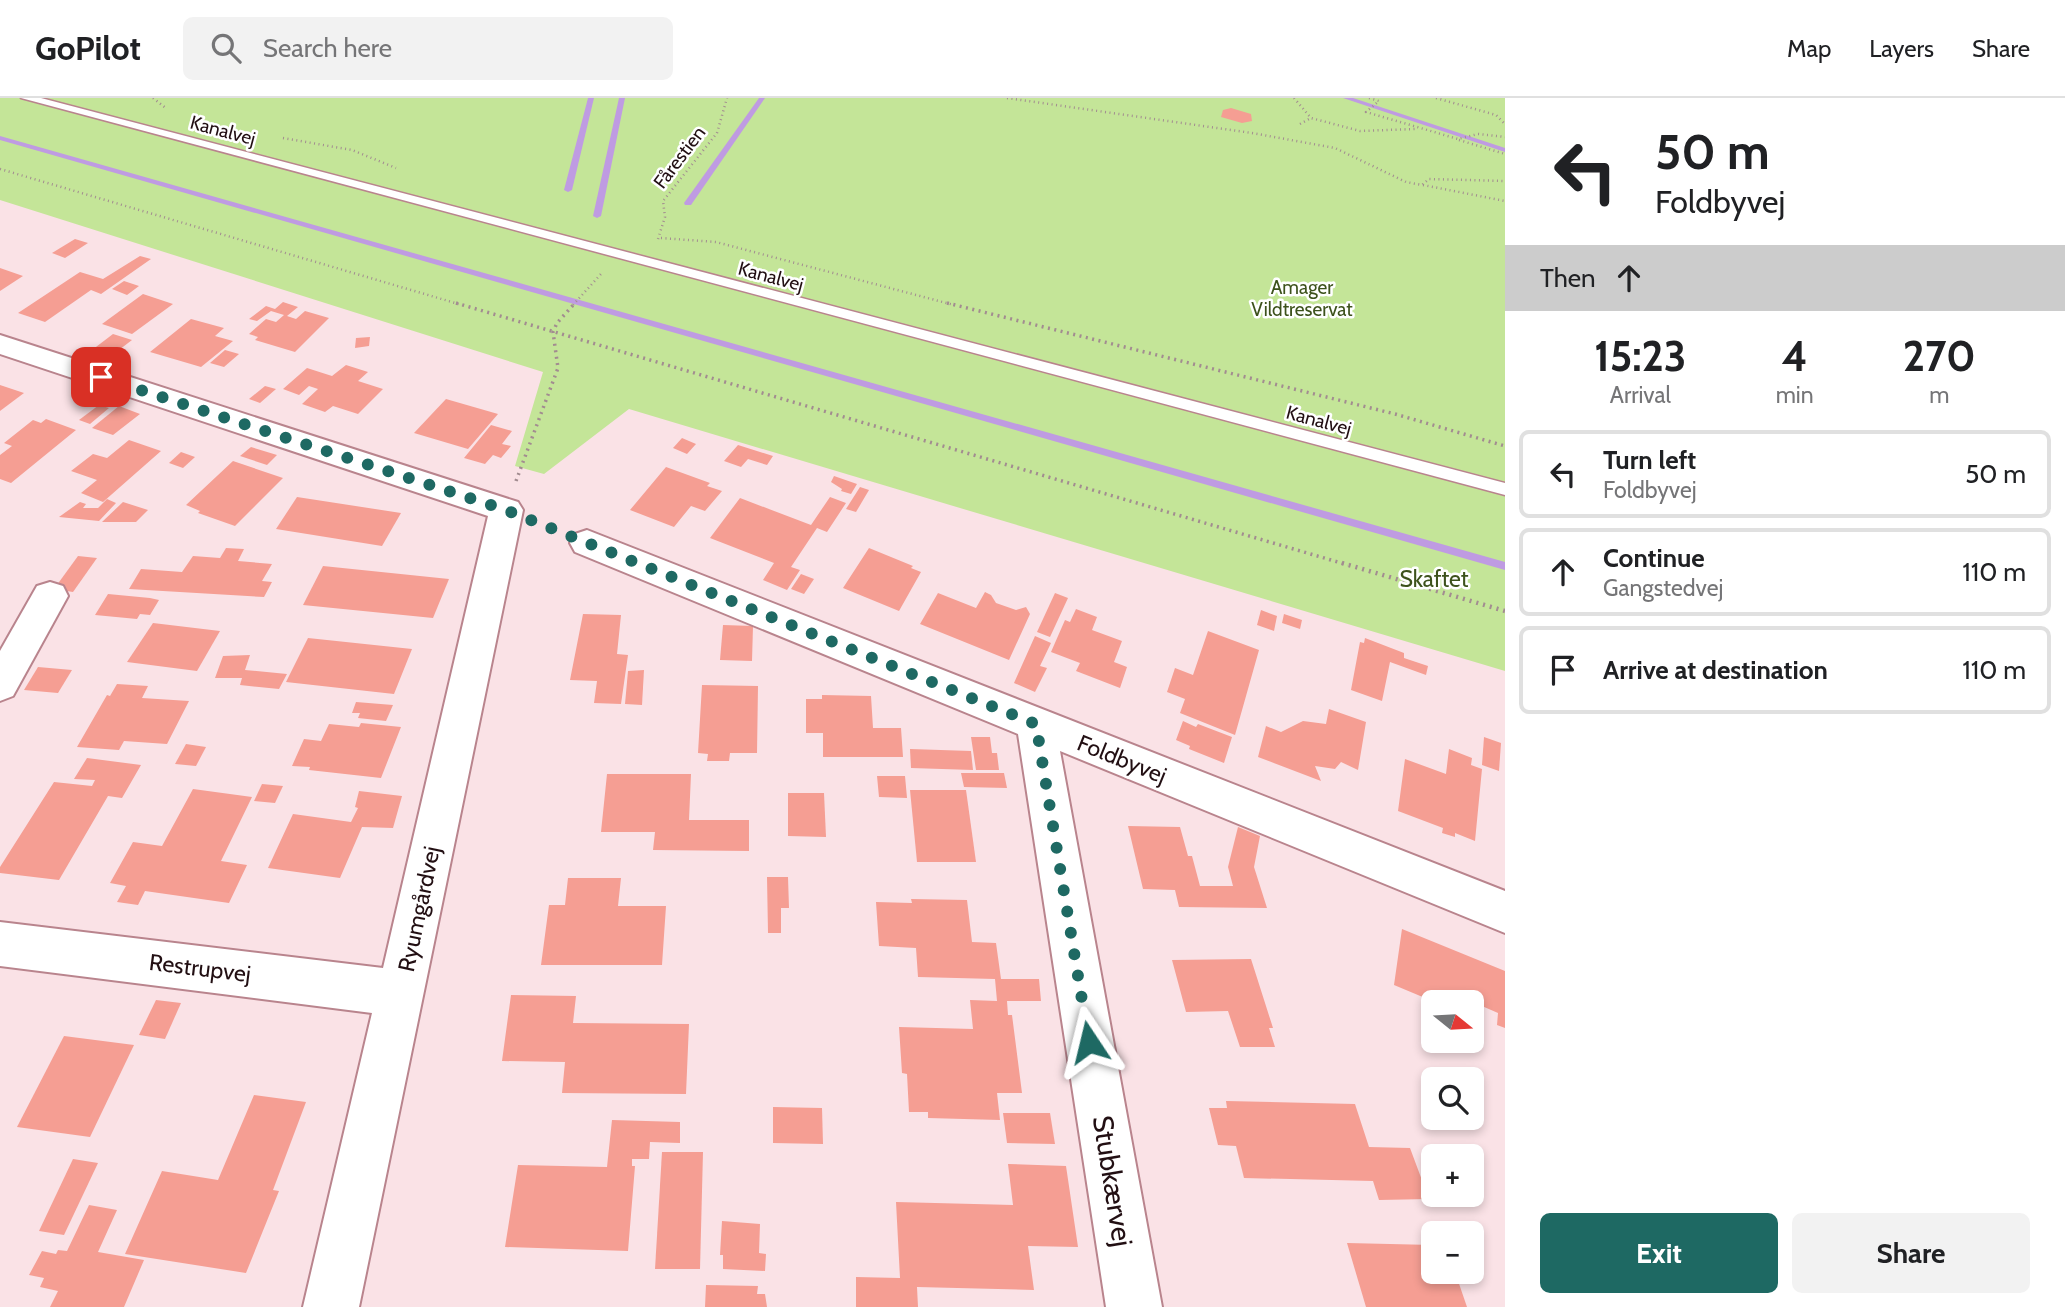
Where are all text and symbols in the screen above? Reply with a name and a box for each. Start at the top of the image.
search box [183,17,673,80]
text: GoPilot [35,28,141,68]
icon: search [207,29,245,67]
text: Search here [263,32,392,64]
text: Map [1787,34,1831,63]
text: Layers [1869,34,1934,63]
text: Share [1972,34,2030,63]
street label: Kanalvej [188,111,258,150]
street label: Fårestien [649,122,710,193]
text: 50 m [1655,122,1770,181]
icon: left [1540,126,1631,217]
text: Foldbyvej [1655,182,1785,221]
street label: Kanalvej [736,257,806,296]
icon: ahead [1610,259,1648,297]
text: Then [1540,262,1596,294]
park label: Amager Vildtreservat [1251,276,1353,321]
text: 15:23 [1594,330,1686,382]
text: 4 [1782,330,1808,382]
text: 270 [1903,330,1976,382]
pin [71,347,131,407]
icon: arrive [82,358,120,396]
text: Arrival [1610,381,1671,409]
text: min [1776,381,1814,409]
text: m [1929,381,1949,409]
street label: Kanalvej [1284,401,1354,440]
text: Turn left [1603,444,1696,476]
icon: left [1544,455,1582,493]
text: 50 m [1965,458,2026,490]
text: Foldbyvej [1603,476,1697,504]
text: Continue [1603,542,1705,574]
icon: ahead [1544,553,1582,591]
text: 110 m [1962,556,2026,588]
park label: Skaftet [1399,565,1469,593]
text: Gangstedvej [1603,574,1723,602]
icon: arrive [1544,651,1582,689]
text: Arrive at destination [1603,654,1828,686]
text: 110 m [1962,654,2026,686]
street label: Foldbyvej [1073,728,1171,790]
street label: Ryumgårdvej [392,844,446,974]
street label: Restrupvej [148,948,252,988]
north arrow [1421,990,1484,1054]
map controls [1421,990,1484,1284]
position arrow [1052,1005,1126,1079]
button: search [1421,1067,1484,1130]
street label: Stubkærvej [1086,1113,1140,1249]
button: + [1421,1144,1484,1207]
button: Exit [1540,1213,1778,1293]
button: Share [1792,1213,2030,1293]
button: − [1421,1221,1484,1284]

